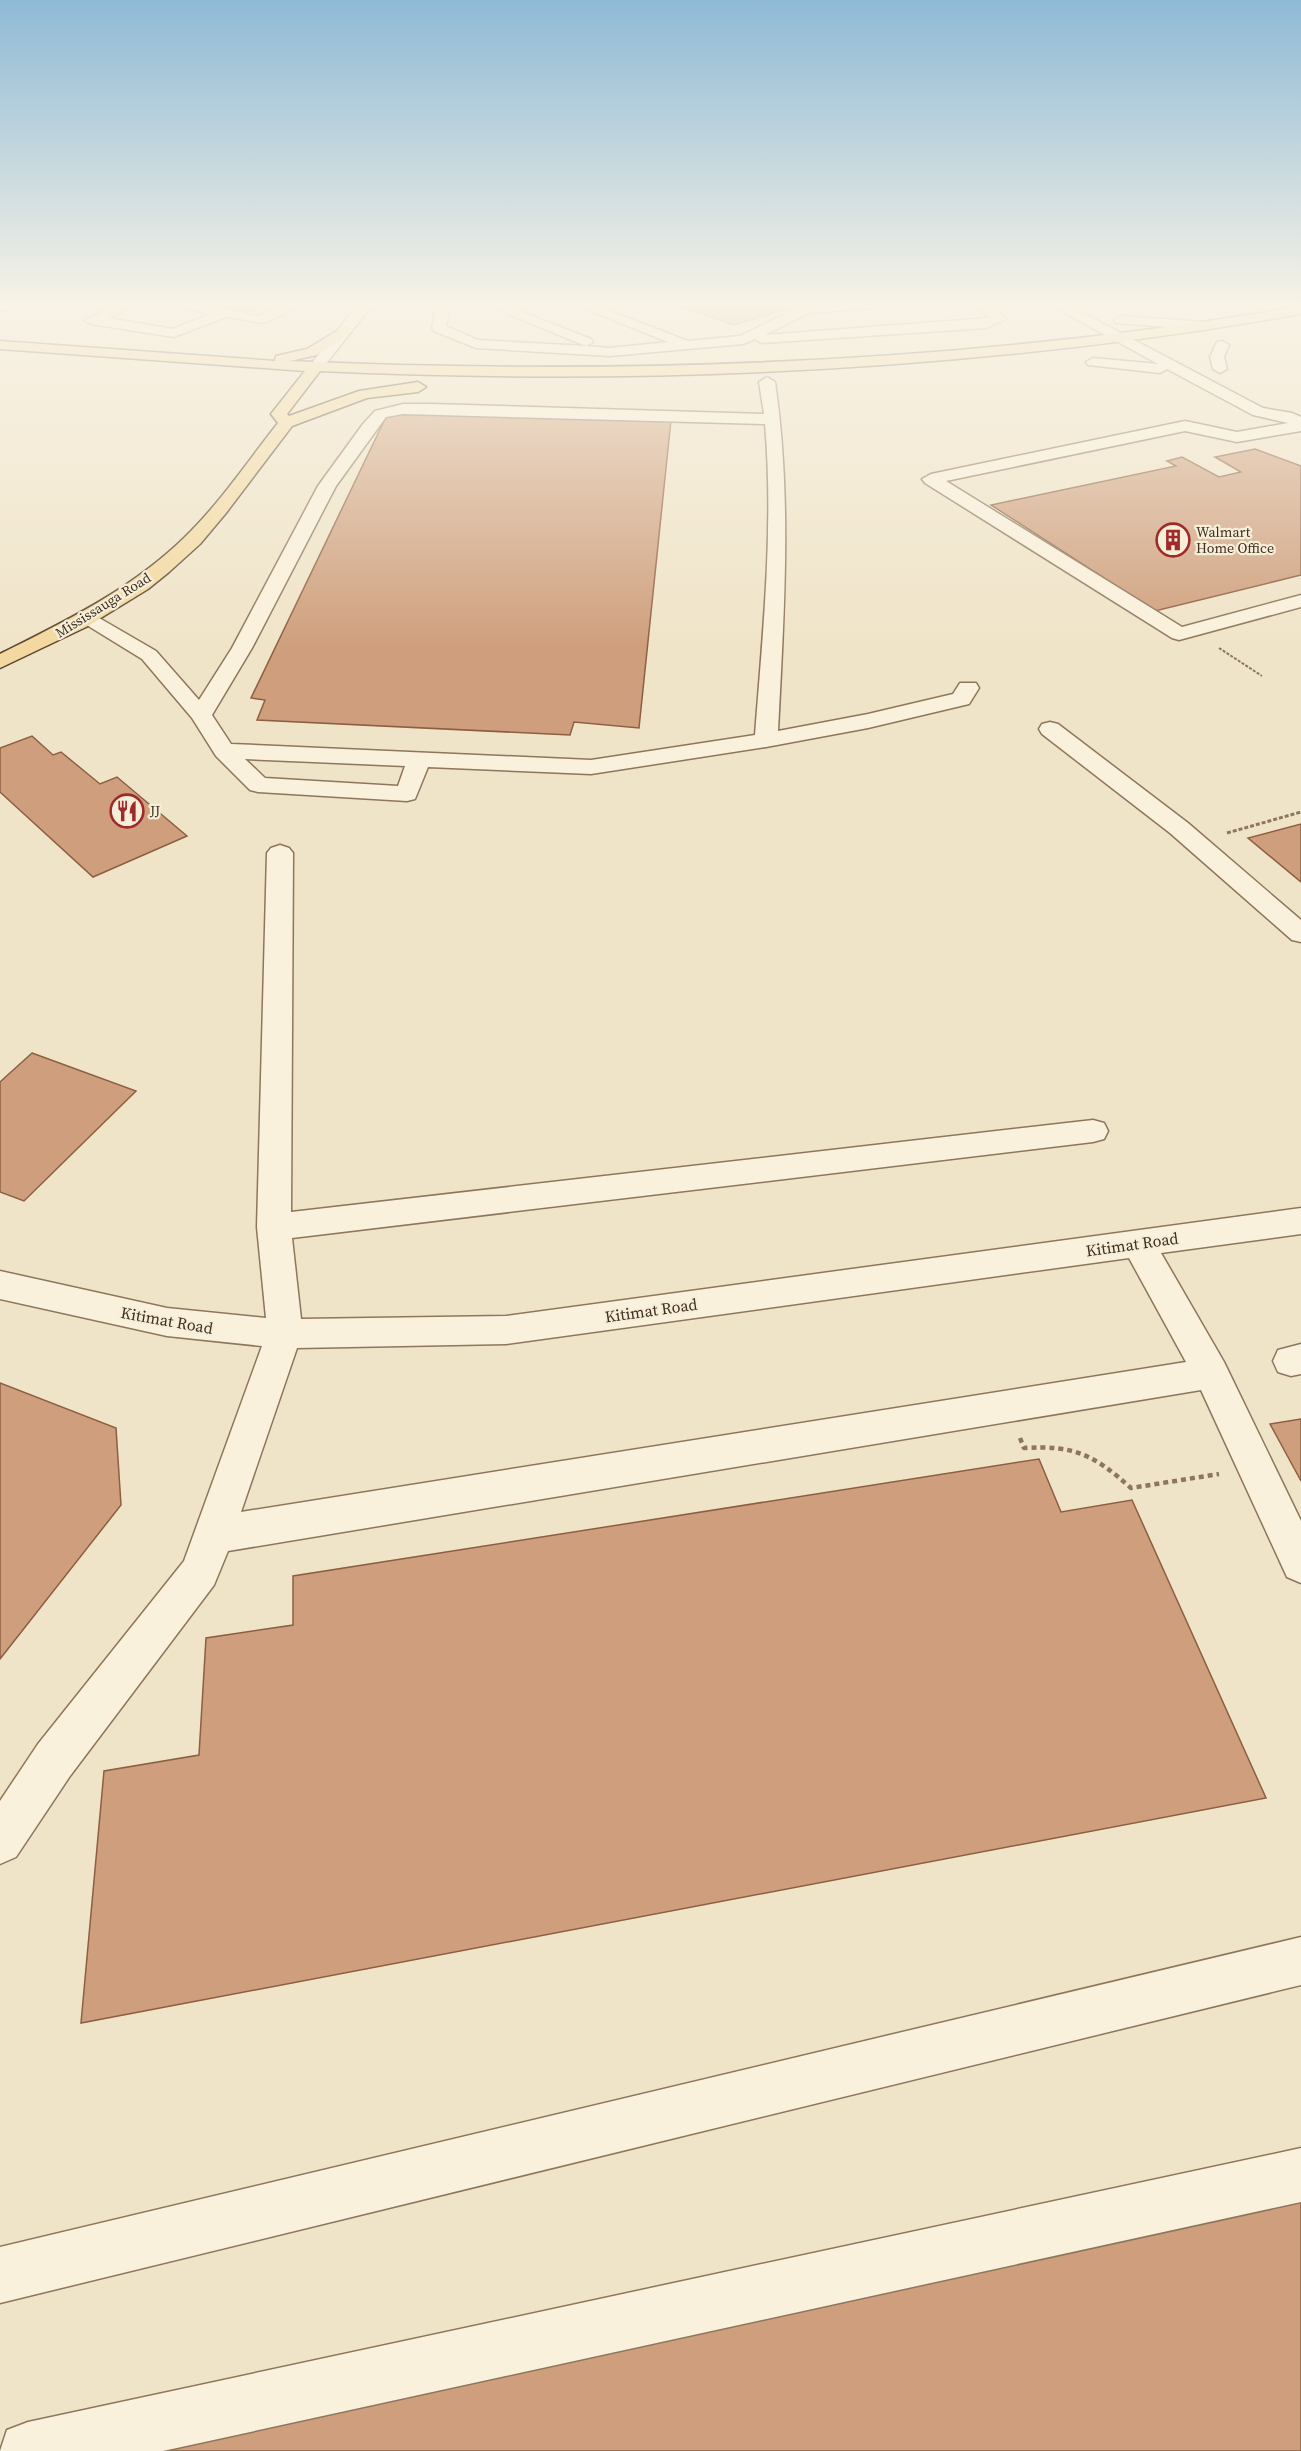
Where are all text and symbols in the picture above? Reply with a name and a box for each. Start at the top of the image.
building icon: Walmart Home Office [1155,522,1191,558]
place label: Walmart Home Office [1196,522,1274,558]
street label: Mississauga Road [51,567,155,643]
restaurant icon: JJ [109,793,145,829]
place label: JJ [149,801,160,821]
street label: Kitimat Road [1084,1227,1180,1261]
street label: Kitimat Road [603,1293,699,1327]
street label: Kitimat Road [119,1301,215,1339]

